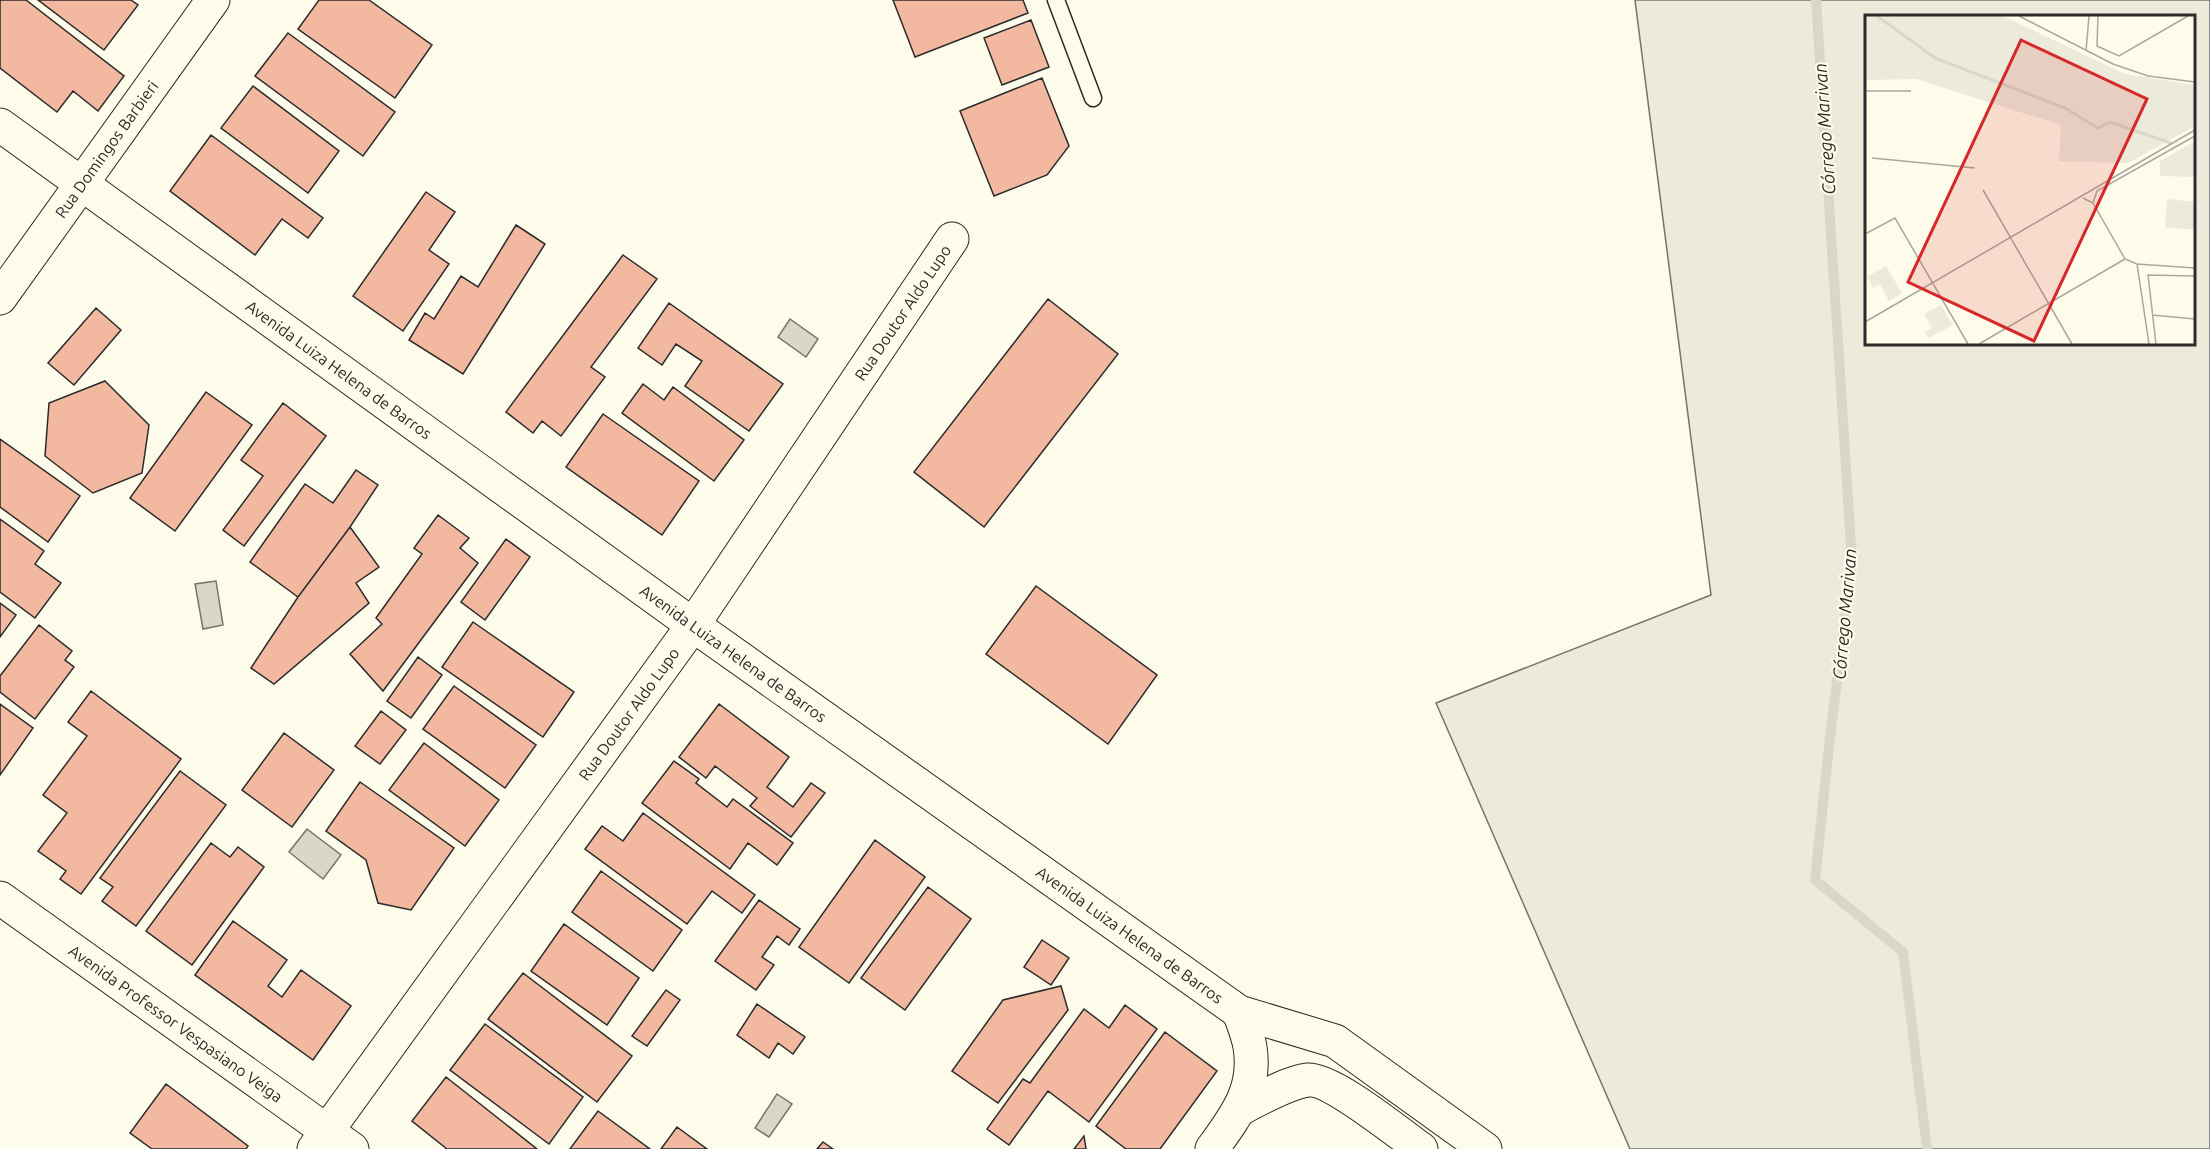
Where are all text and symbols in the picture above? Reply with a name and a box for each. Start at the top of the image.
inset map [1865,15,2195,345]
water label: Córrego Marivan [1809,63,1839,195]
street label: Rua Domingos Barbieri [51,77,162,221]
street label: Rua Doutor Aldo Lupo [851,241,955,384]
street label: Avenida Luiza Helena de Barros [243,297,435,443]
water label: Córrego Marivan [1828,548,1860,680]
street label: Avenida Luiza Helena de Barros [637,581,830,726]
street label: Rua Doutor Aldo Lupo [575,644,683,784]
street label: Avenida Luiza Helena de Barros [1033,862,1227,1007]
street label: Avenida Professor Vespasiano Veiga [66,941,286,1106]

